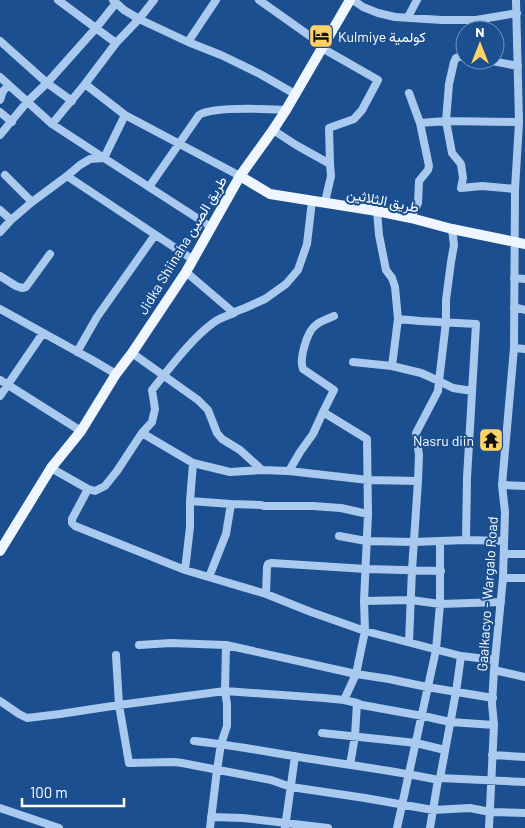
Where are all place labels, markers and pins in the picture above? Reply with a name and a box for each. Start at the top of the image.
hotel icon: Kulmiye كولمية [308,23,334,49]
place label: Kulmiye كولمية [338,28,426,46]
temple icon: Nasru diin [478,427,504,453]
place label: Nasru diin [413,432,474,449]

